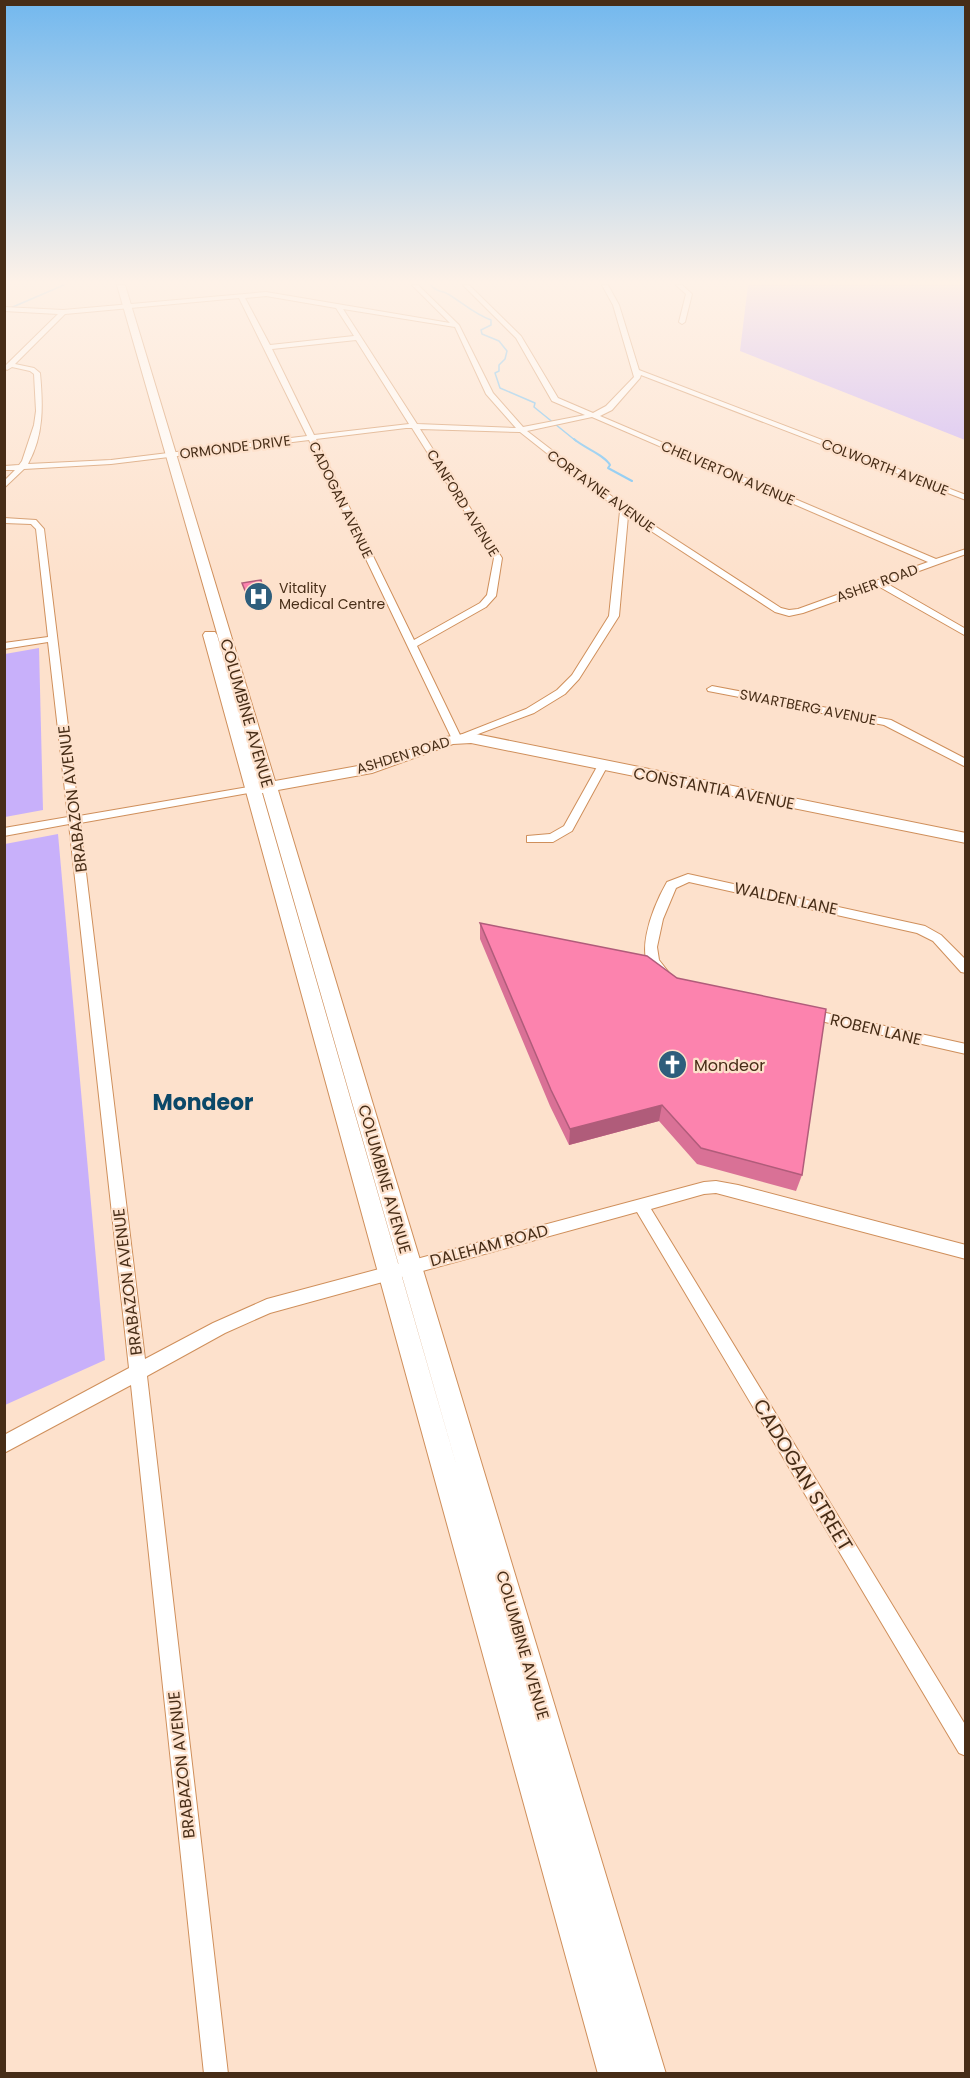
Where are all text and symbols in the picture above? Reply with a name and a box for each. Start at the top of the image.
street label: ORMONDE DRIVE [178,430,292,464]
street label: COLWORTH AVENUE [819,434,951,500]
street label: CHELVERTON AVENUE [658,436,798,510]
street label: CADOGAN AVENUE [304,438,378,562]
street label: CORTAYNE AVENUE [543,445,659,537]
street label: CANFORD AVENUE [422,446,504,560]
street label: ASHER ROAD [833,559,921,607]
place label: Vitality Medical Centre [279,578,386,614]
hospital icon: Vitality Medical Centre [242,580,274,612]
street label: COLUMBINE AVENUE [214,636,279,790]
street label: SWARTBERG AVENUE [738,684,878,730]
street label: BRABAZON AVENUE [52,724,93,874]
street label: ASHDEN ROAD [354,731,452,779]
street label: CONSTANTIA AVENUE [631,762,797,815]
street label: WALDEN LANE [732,876,840,921]
street label: ROBEN LANE [828,1008,924,1051]
church icon: Mondeor [657,1049,689,1081]
place label: Mondeor [694,1054,765,1077]
district label: Mondeor [153,1087,253,1118]
street label: COLUMBINE AVENUE [352,1102,417,1256]
street label: BRABAZON AVENUE [107,1207,148,1357]
street label: DALEHAM ROAD [427,1219,551,1272]
street label: CADOGAN STREET [746,1394,860,1557]
street label: COLUMBINE AVENUE [490,1568,555,1722]
street label: BRABAZON AVENUE [162,1690,201,1840]

